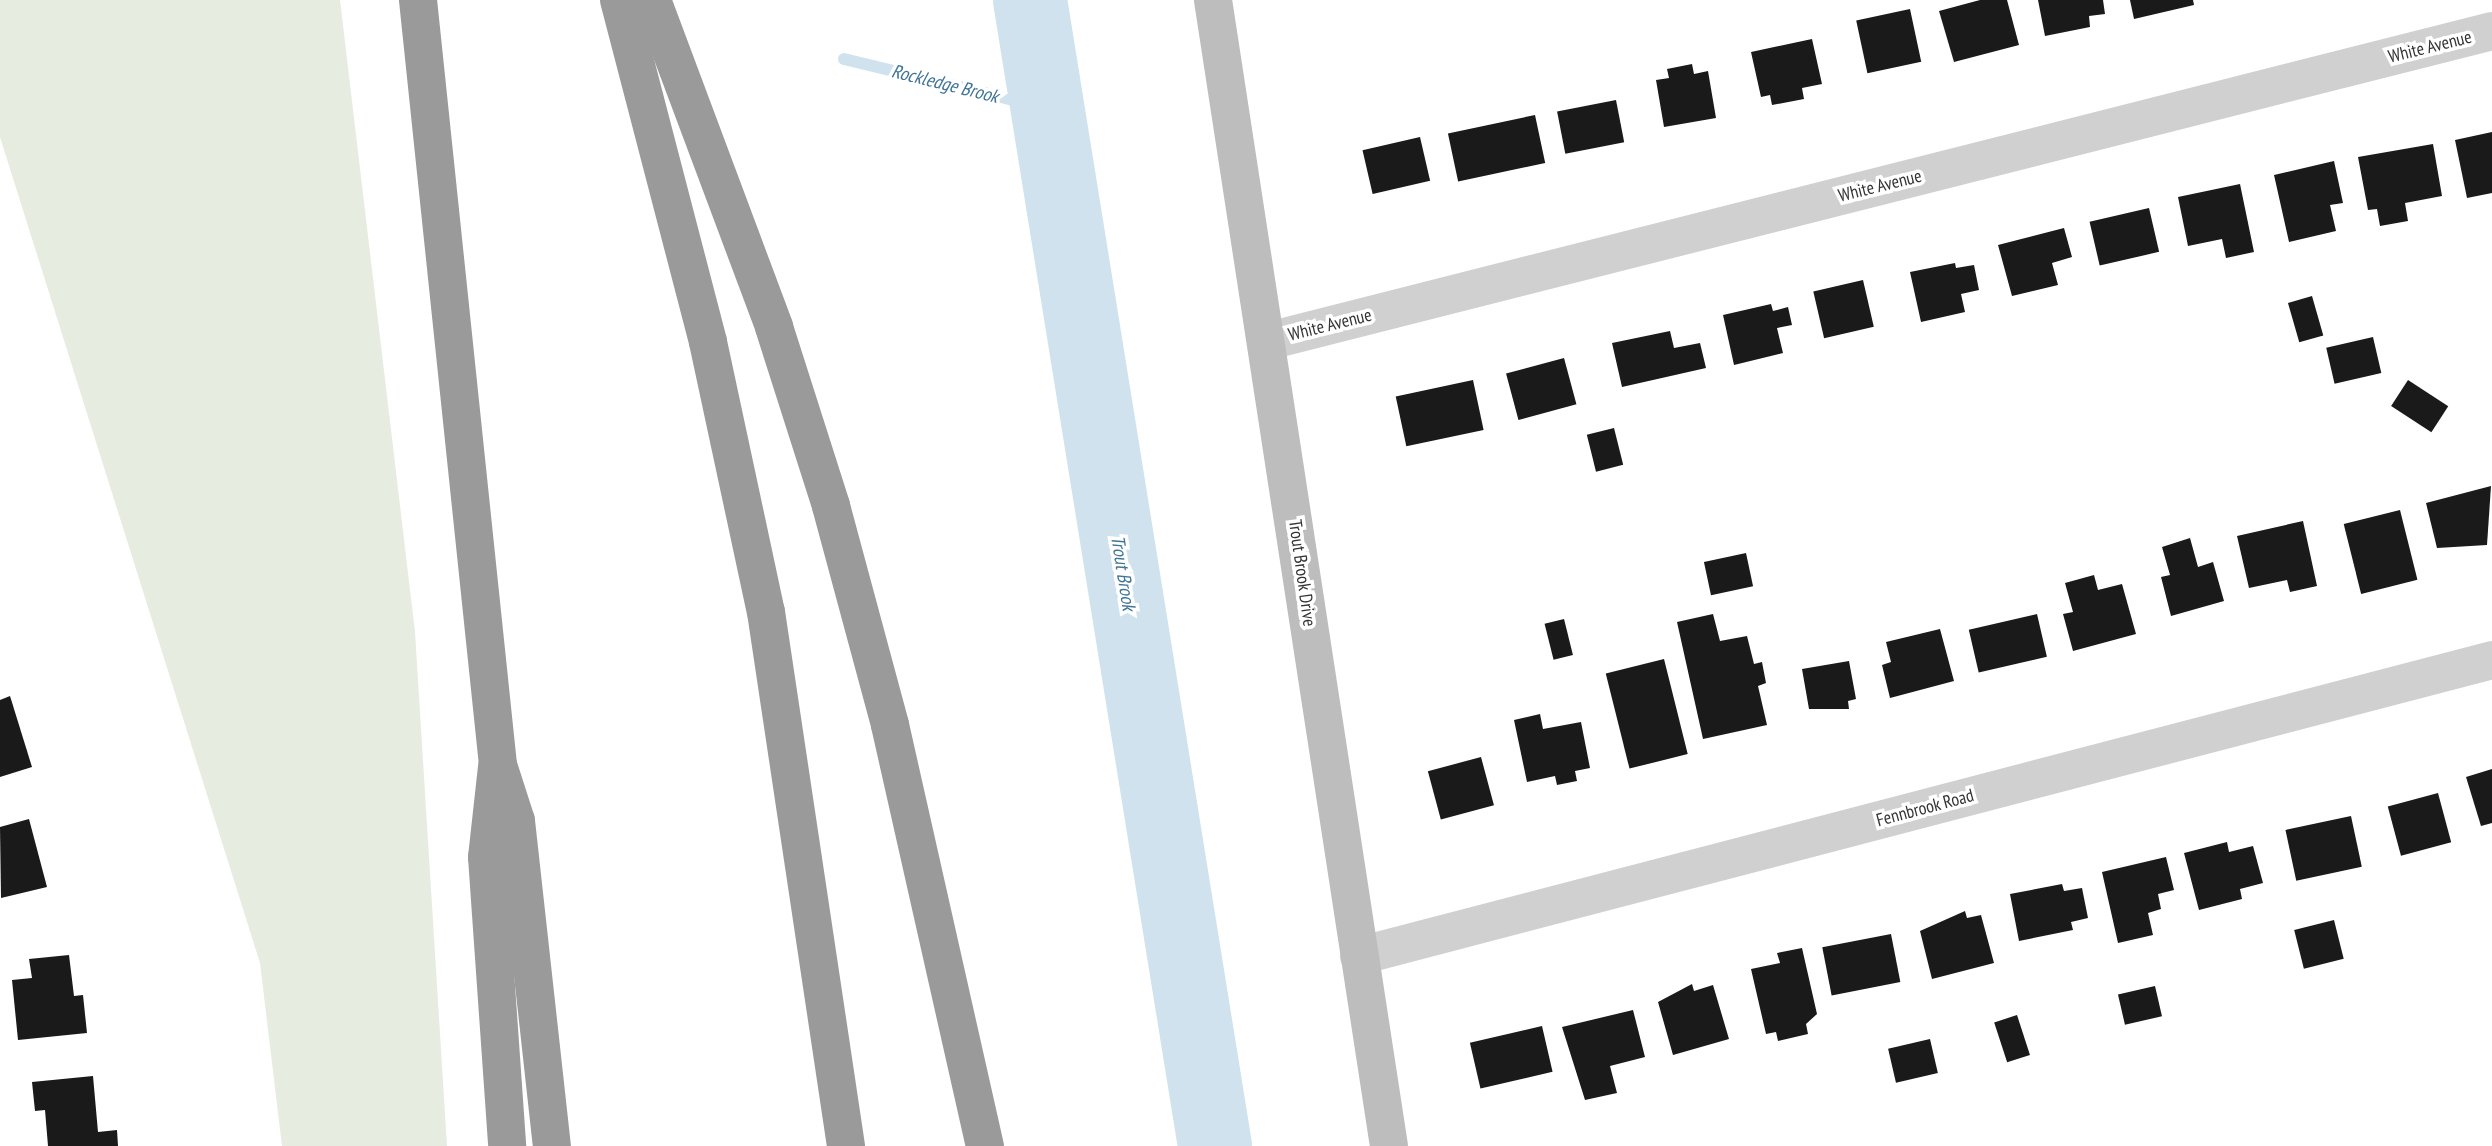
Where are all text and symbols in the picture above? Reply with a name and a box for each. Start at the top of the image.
street label: White Avenue [2386,26,2474,68]
water label: Rockledge Brook [889,60,1001,108]
street label: White Avenue [1836,165,1924,207]
street label: White Avenue [1286,304,1374,346]
street label: Trout Brook Drive [1284,518,1320,628]
water label: Trout Brook [1106,534,1140,612]
street label: Fennbrook Road [1874,785,1976,831]

